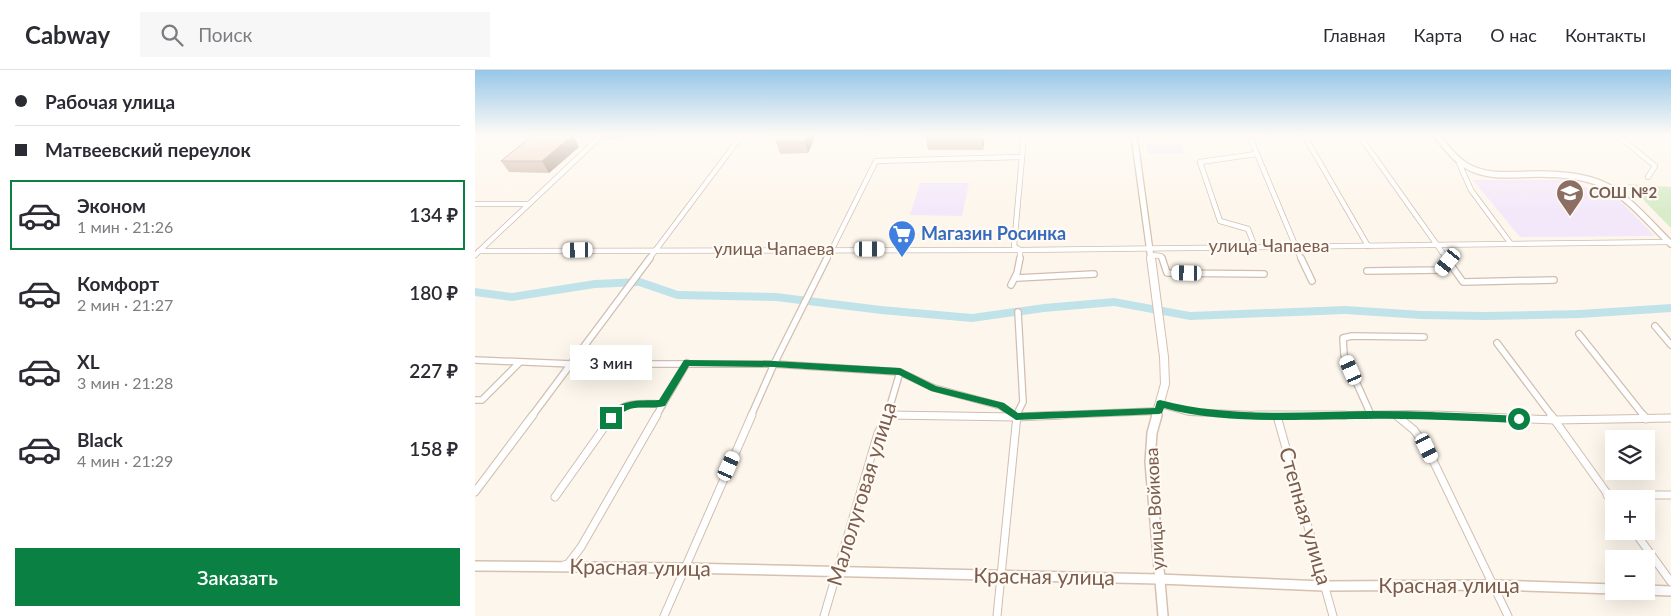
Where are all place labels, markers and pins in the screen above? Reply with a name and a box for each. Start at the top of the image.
school or university icon: СОШ №2 [1555,178,1585,217]
place label: СОШ №2 [1589,183,1657,201]
supermarket icon: Магазин Росинка [887,219,917,258]
place label: Магазин Росинка [921,222,1066,244]

